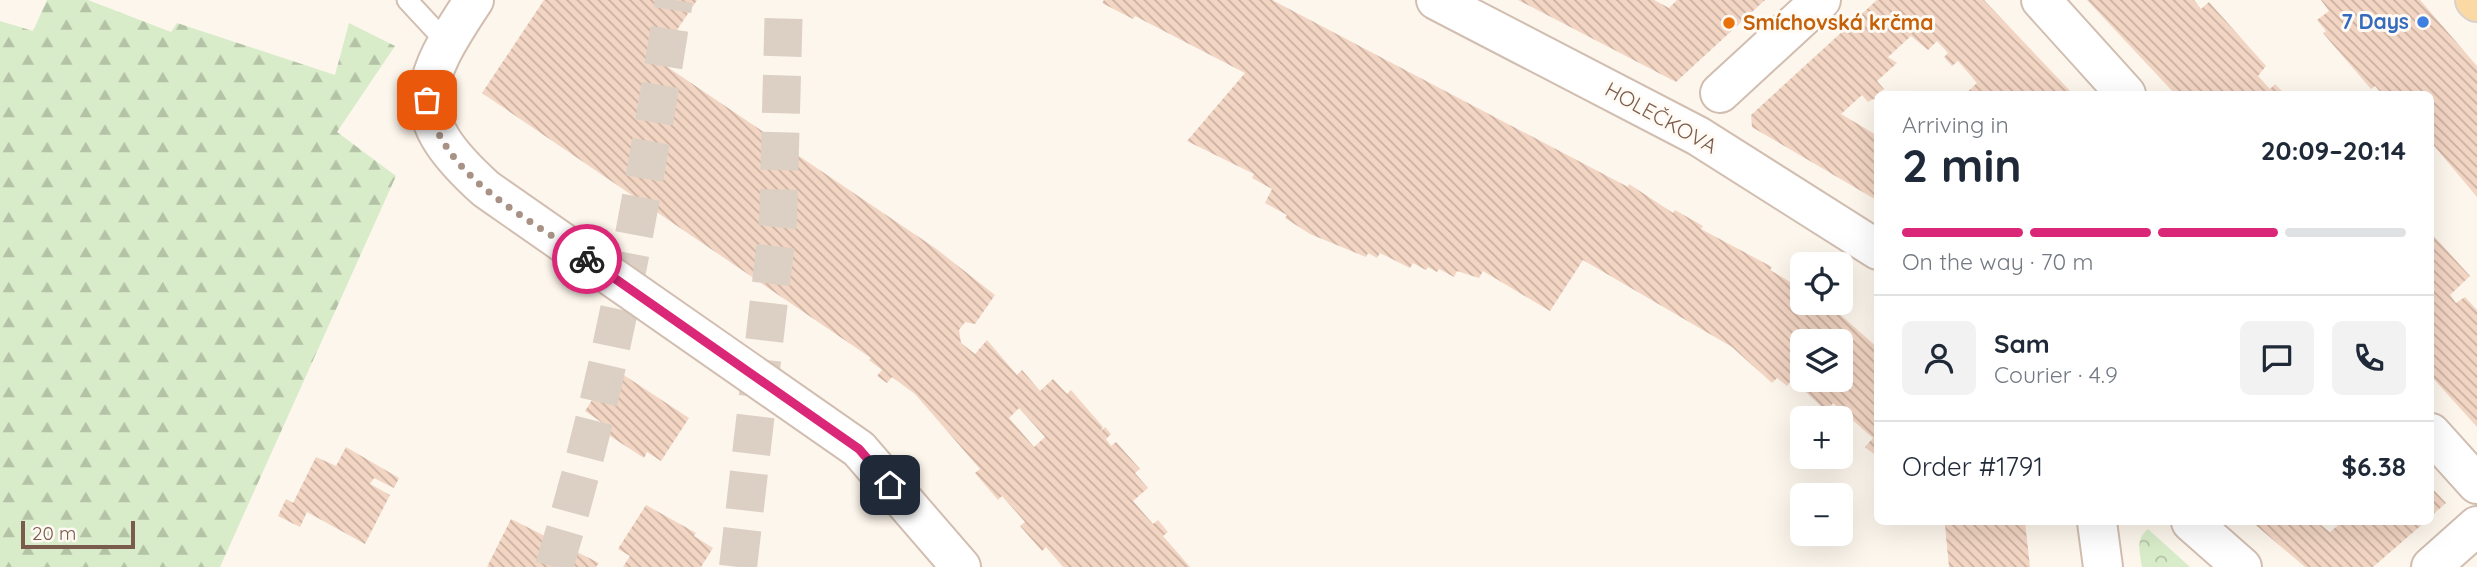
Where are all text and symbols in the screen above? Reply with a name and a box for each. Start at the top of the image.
place label: 7 Days [2341,8,2409,34]
place label: Smíchovská krčma [1743,9,1933,35]
marker: 7 Days [2415,14,2431,30]
marker: Smíchovská krčma [1721,15,1737,31]
pin [397,70,457,130]
street label: HOLEČKOVA [1601,76,1722,159]
icon: bag [408,81,446,119]
text: Arriving in [1902,110,2009,139]
text: 20:09–20:14 [2261,134,2406,167]
text: 2 min [1902,136,2022,194]
courier [552,224,622,294]
icon: bike [568,240,606,278]
text: On the way · 70 m [1902,247,2094,276]
map controls [1790,252,1853,546]
button: locate [1790,252,1853,315]
button: person [1902,321,1976,395]
button: chat [2240,321,2314,395]
button: phone [2332,321,2406,395]
text: Sam [1994,327,2050,360]
button: layers [1790,329,1853,392]
text: Courier · 4.9 [1994,360,2118,389]
button: + [1790,406,1853,469]
text: Order #1791 [1902,450,2043,483]
text: $6.38 [2341,450,2406,483]
pin [860,455,920,515]
icon: home [871,466,909,504]
button: − [1790,483,1853,546]
scale bar [21,518,135,550]
text: 20 m [32,521,76,545]

